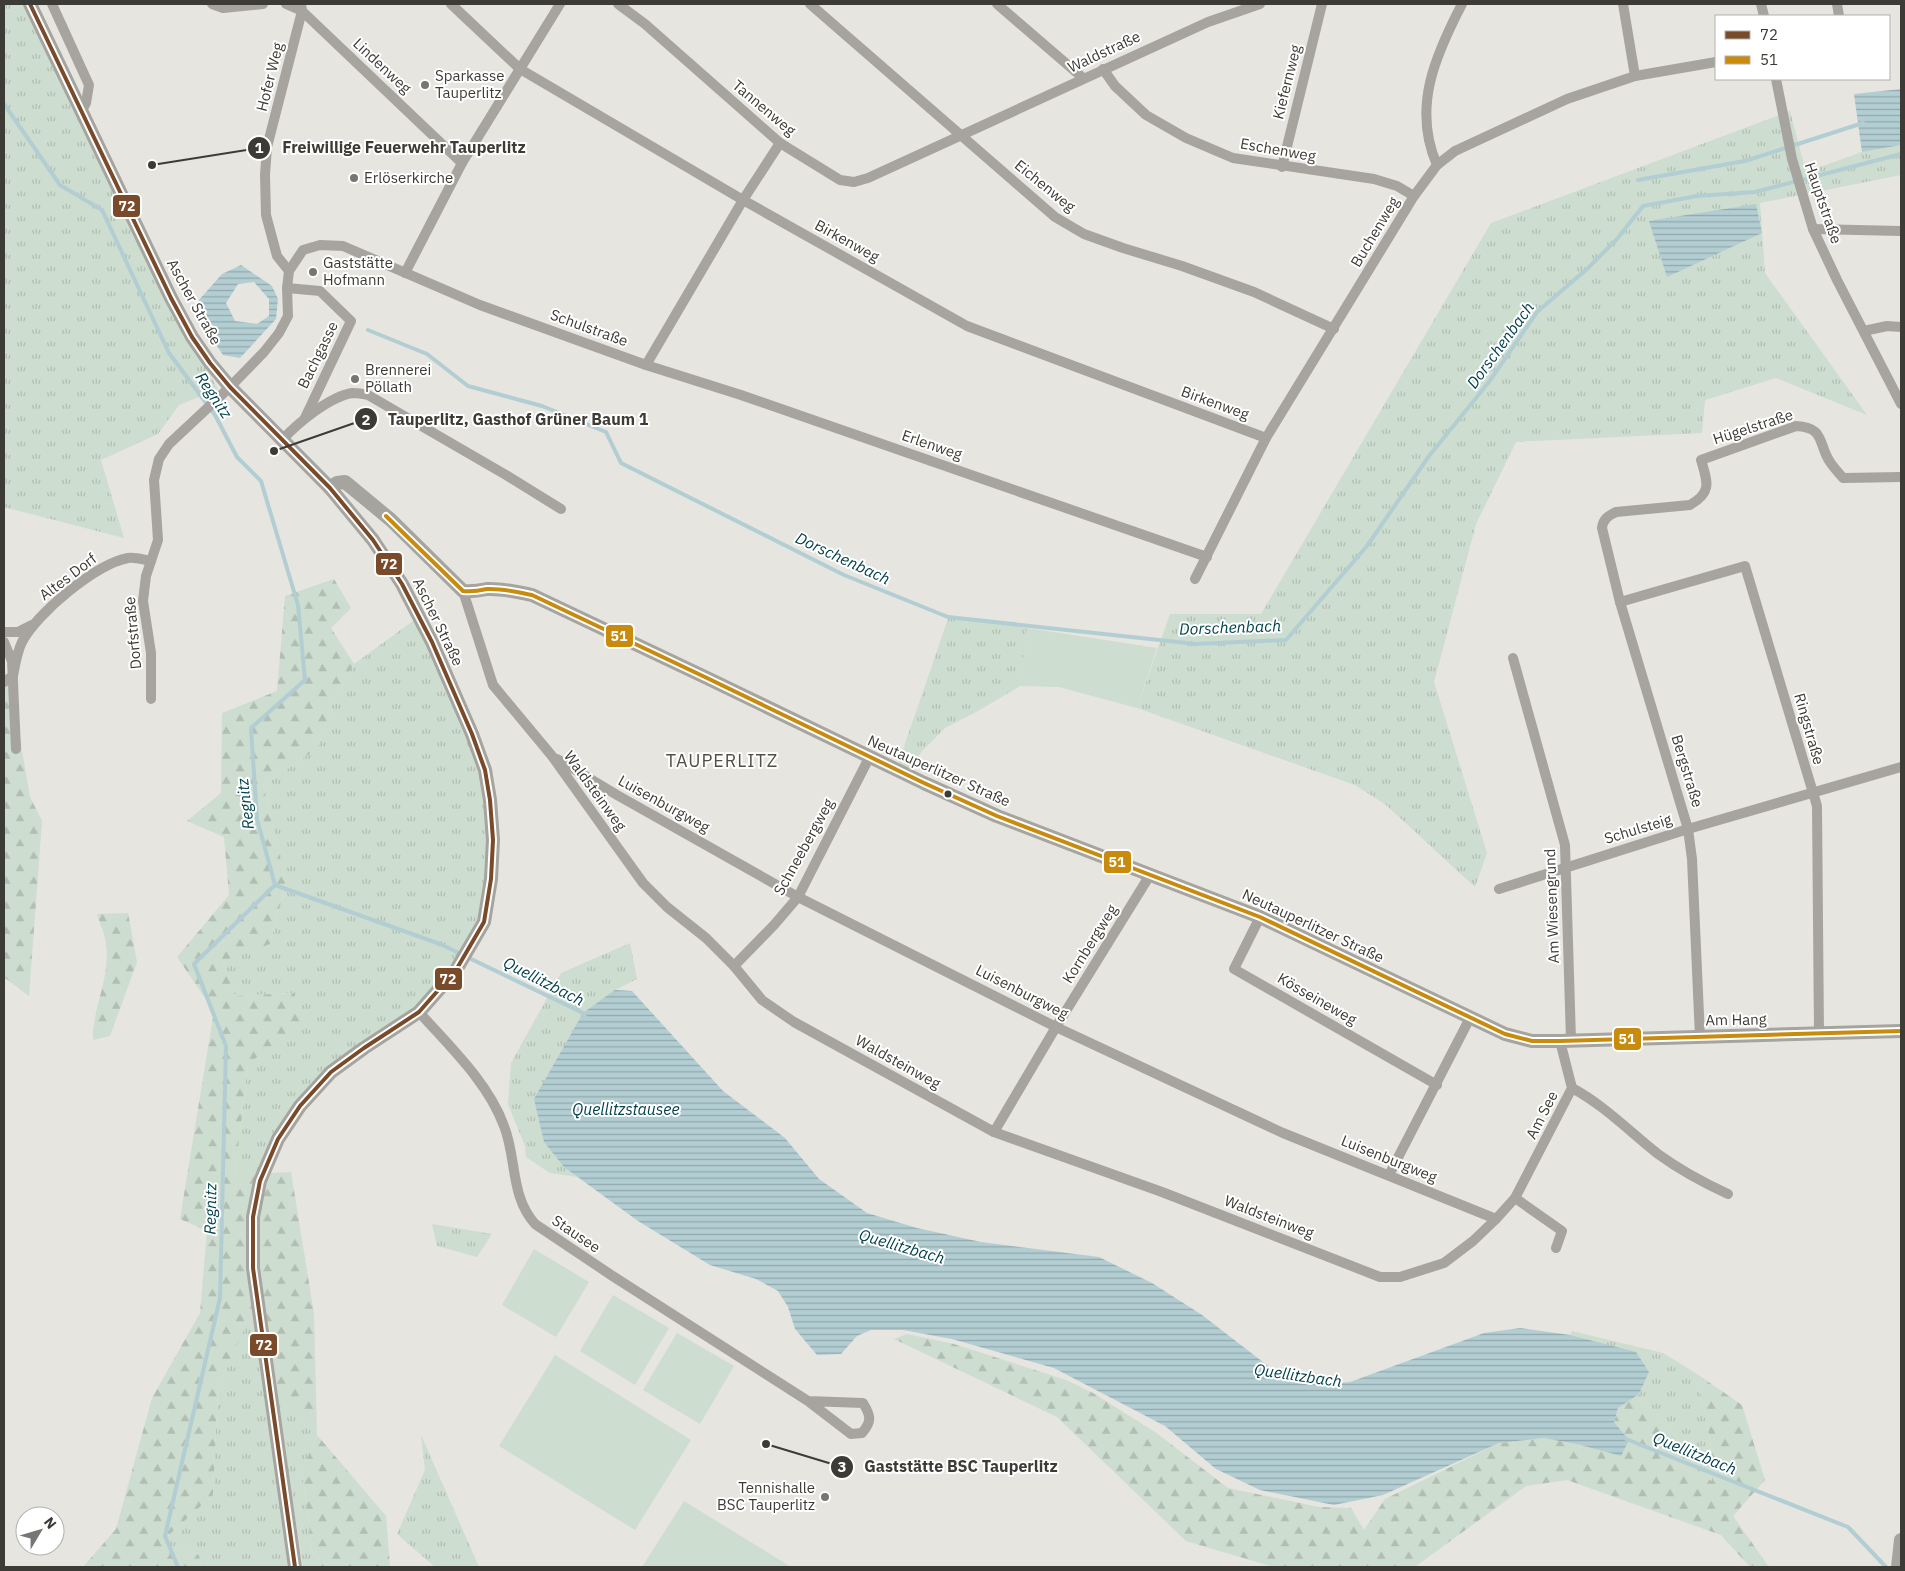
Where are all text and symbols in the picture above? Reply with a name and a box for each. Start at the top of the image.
legend [1715,15,1890,80]
text: 72 [1760,25,1778,44]
street label: Waldstraße [1065,27,1143,77]
street label: Lindenweg [349,34,415,97]
street label: Hofer Weg [252,40,287,113]
street label: Kiefernweg [1268,43,1305,121]
text: 51 [1760,50,1778,69]
place label: Sparkasse Tauperlitz [435,66,505,102]
street label: Tannenweg [729,76,800,140]
marker: Sparkasse Tauperlitz [419,79,431,91]
callout: Freiwillige Feuerwehr Tauperlitz [247,132,535,163]
street label: Eschenweg [1239,134,1317,166]
text: Freiwillige Feuerwehr Tauperlitz [282,137,526,157]
text: 1 [254,138,264,157]
street label: Eichenweg [1011,155,1080,216]
street label: Hauptstraße [1801,160,1846,246]
place label: Erlöserkirche [364,168,453,187]
marker: Erlöserkirche [348,172,360,184]
street label: Buchenweg [1346,193,1403,270]
line badge: 72 [112,194,141,218]
text: 72 [119,197,135,215]
street label: Birkenweg [812,215,883,266]
place label: Gaststätte Hofmann [323,253,393,289]
street label: Ascher Straße [163,255,226,348]
marker: Gaststätte Hofmann [307,266,319,278]
water label: Dorschenbach [1462,298,1538,392]
street label: Schulstraße [548,305,631,350]
street label: Bachgasse [293,318,342,392]
place label: Brennerei Pöllath [365,360,431,396]
water label: Regnitz [191,368,237,423]
marker: Brennerei Pöllath [349,373,361,385]
street label: Birkenweg [1179,381,1252,424]
callout: Tauperlitz, Gasthof Grüner Baum 1 [353,404,659,435]
street label: Hügelstraße [1710,405,1795,448]
text: Tauperlitz, Gasthof Grüner Baum 1 [388,409,649,429]
text: 2 [361,410,371,429]
street label: Erlenweg [899,425,965,464]
water label: Dorschenbach [793,527,893,589]
street label: Altes Dorf [35,549,100,604]
line badge: 72 [375,552,403,576]
text: 72 [381,555,397,573]
street label: Ascher Straße [409,575,468,669]
street label: Dorfstraße [120,596,145,670]
water label: Dorschenbach [1179,615,1281,639]
line badge: 51 [605,624,634,648]
text: 51 [611,627,628,645]
street label: Ringstraße [1790,691,1829,767]
street label: Neutauperlitzer Straße [865,731,1013,811]
street label: Bergstraße [1667,732,1708,809]
street label: Waldsteinweg [560,747,631,835]
district label: TAUPERLITZ [666,749,778,772]
street label: Luisenburgweg [615,771,713,837]
water label: Regnitz [232,776,258,831]
unlabelled marker [943,789,953,799]
street label: Schneebergweg [769,795,838,898]
street label: Schulsteig [1602,809,1674,848]
street label: Am Wiesengrund [1540,848,1563,964]
line badge: 51 [1103,850,1132,874]
text: 51 [1109,853,1126,871]
street label: Neutauperlitzer Straße [1239,884,1387,967]
street label: Kornbergweg [1058,901,1121,987]
water label: Quellitzbach [500,952,588,1010]
street label: Luisenburgweg [973,960,1072,1023]
line badge: 72 [434,967,463,991]
street label: Kösseineweg [1274,968,1360,1029]
text: 72 [440,970,456,988]
street label: Am Hang [1705,1009,1767,1030]
line badge: 51 [1613,1027,1642,1051]
street label: Waldsteinweg [852,1030,944,1093]
text: 51 [1619,1030,1636,1048]
street label: Am See [1521,1088,1562,1142]
water label: Quellitzstausee [572,1099,680,1119]
street label: Luisenburgweg [1339,1131,1440,1186]
water label: Regnitz [200,1182,220,1235]
street label: Waldsteinweg [1222,1191,1317,1242]
street label: Stausee [548,1211,604,1257]
water label: Quellitzbach [857,1224,947,1268]
line badge: 72 [249,1333,278,1357]
text: 72 [256,1336,272,1354]
water label: Quellitzbach [1253,1359,1343,1391]
water label: Quellitzbach [1650,1427,1740,1479]
callout: Gaststätte BSC Tauperlitz [829,1451,1068,1482]
text: Gaststätte BSC Tauperlitz [864,1456,1058,1476]
text: 3 [837,1457,847,1476]
place label: Tennishalle BSC Tauperlitz [717,1478,815,1514]
marker: Tennishalle BSC Tauperlitz [819,1491,831,1503]
north arrow [15,1506,65,1556]
text: N [40,1513,60,1533]

